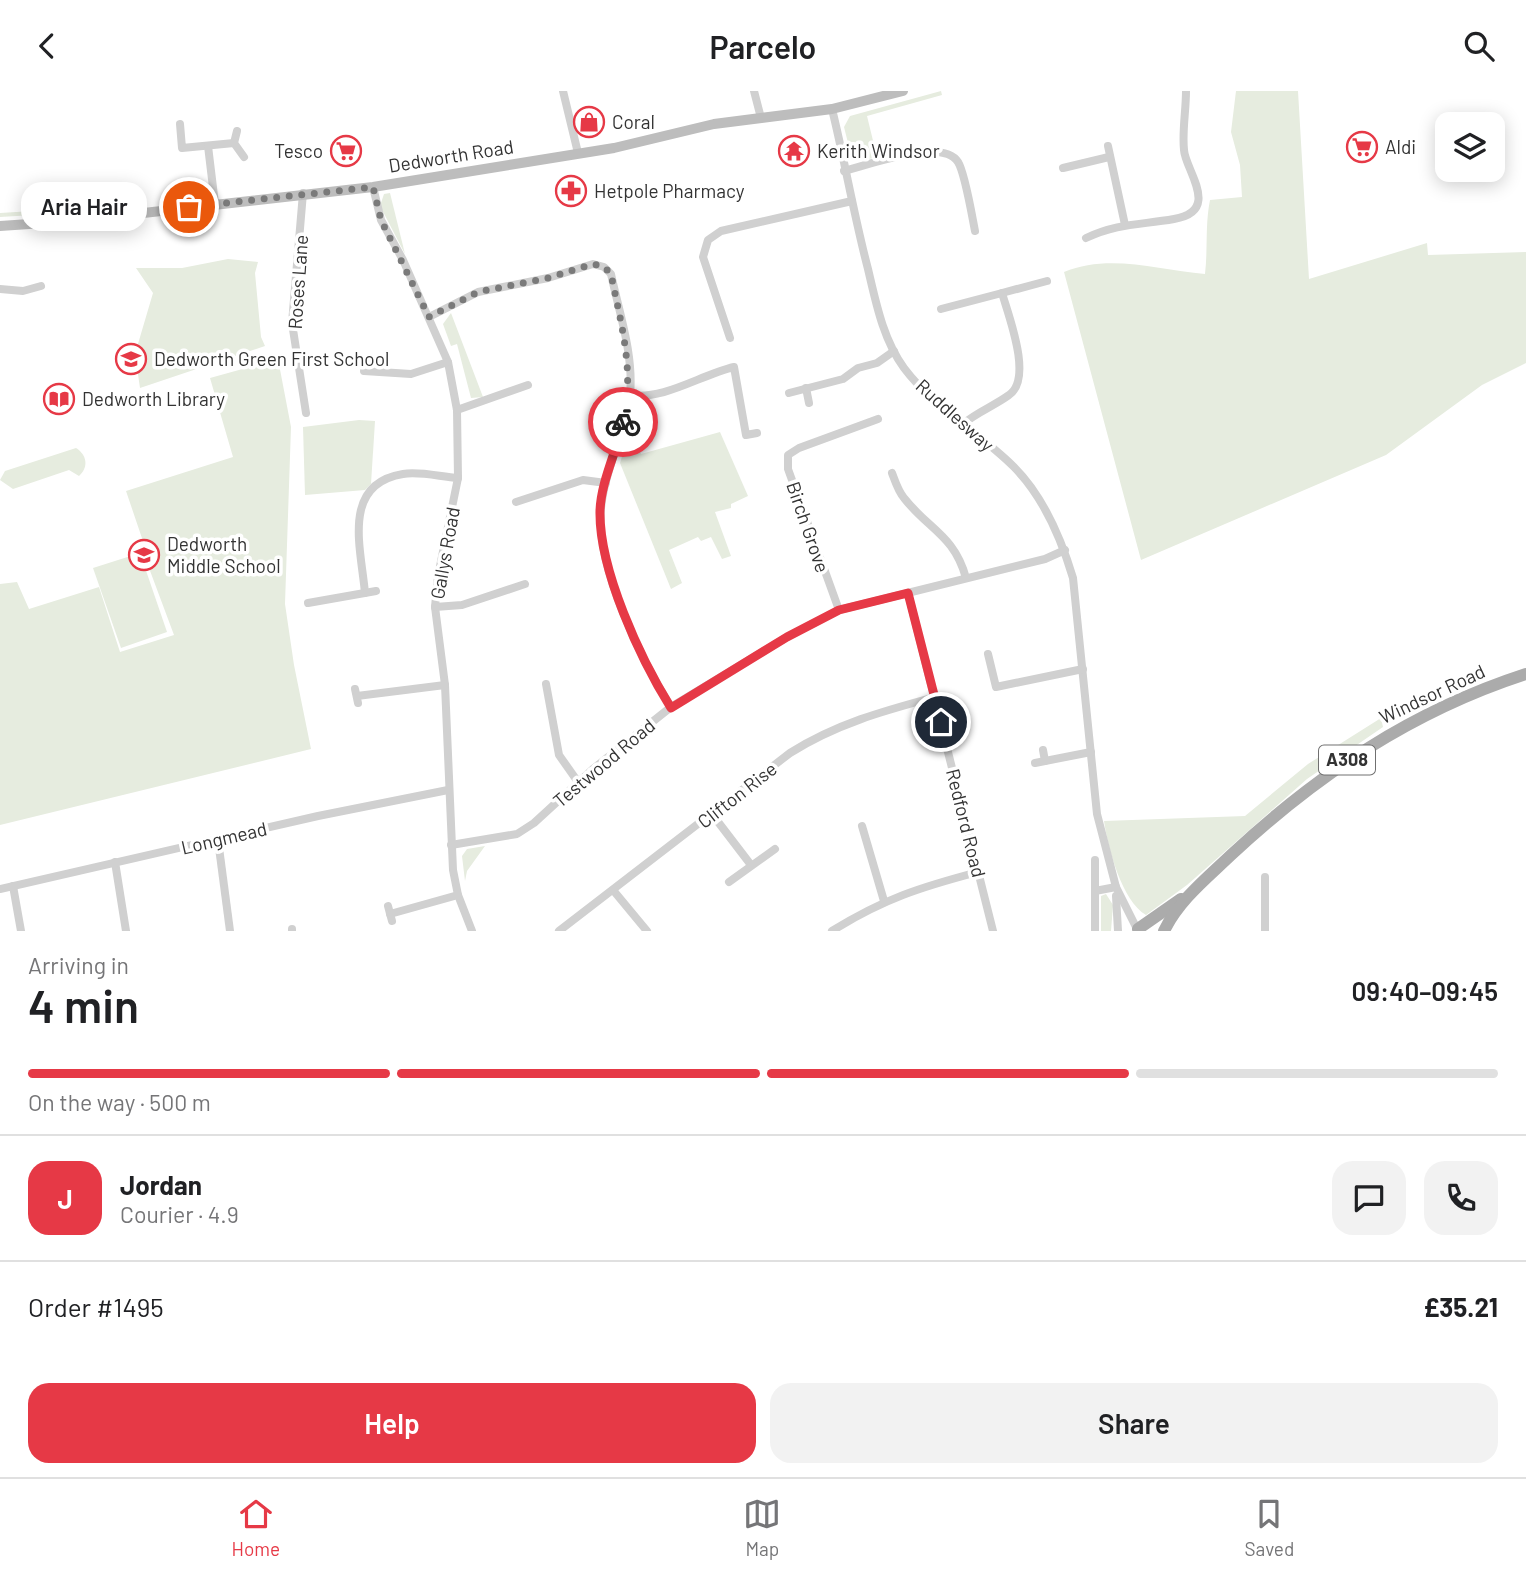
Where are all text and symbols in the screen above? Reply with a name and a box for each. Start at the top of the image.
icon: back [28,27,66,65]
text: Parcelo [710,27,816,65]
icon: search [1460,27,1498,65]
shop icon: Coral [572,105,606,139]
place label: Coral [612,110,655,133]
map controls [1435,112,1505,182]
button: layers [1435,112,1505,182]
supermarket icon: Aldi [1345,130,1379,164]
supermarket icon: Tesco [329,134,363,168]
street label: Dedworth Road [387,134,515,177]
temple icon: Kerith Windsor [777,134,811,168]
place label: Aldi [1385,135,1416,158]
place label: Tesco [274,139,323,162]
place label: Kerith Windsor [817,139,940,162]
pharmacy icon: Hetpole Pharmacy [554,174,588,208]
pin [159,177,219,237]
place label: Hetpole Pharmacy [594,179,745,202]
callout: Aria Hair [21,183,147,231]
icon: bag [170,188,208,226]
text: Aria Hair [40,192,128,220]
street label: Roses Lane [283,234,312,330]
school or university icon: Dedworth Green First School [114,342,148,376]
place label: Dedworth Green First School [154,347,389,370]
street label: Ruddlesway [911,374,999,456]
library icon: Dedworth Library [42,382,76,416]
place label: Dedworth Library [82,387,225,410]
courier [588,387,658,457]
icon: bike [604,403,642,441]
street label: Birch Grove [782,478,835,575]
street label: Gallys Road [425,505,464,601]
place label: Dedworth Middle School [167,532,281,577]
school or university icon: Dedworth Middle School [127,538,161,572]
street label: Windsor Road [1375,659,1488,728]
pin [911,692,971,752]
icon: home [922,703,960,741]
street label: Testwood Road [548,713,659,812]
road number: A308 [1319,745,1375,775]
street label: Clifton Rise [692,757,781,833]
street label: Redford Road [942,766,991,880]
street label: Longmead [179,816,269,859]
text: Arriving in [28,951,129,979]
text: 09:40–09:45 [1351,975,1498,1006]
text: 4 min [28,977,139,1032]
text: On the way · 500 m [28,1088,211,1116]
button: chat [1332,1161,1406,1235]
button: phone [1424,1161,1498,1235]
text: Jordan [120,1169,202,1200]
text: J [57,1183,73,1214]
text: Courier · 4.9 [120,1200,239,1228]
text: Order #1495 [28,1291,164,1322]
text: £35.21 [1423,1291,1498,1322]
button: Help [28,1383,756,1463]
button: Share [770,1383,1498,1463]
tab: Home [232,1495,280,1560]
tab: Map [743,1495,781,1560]
tab: Saved [1245,1495,1294,1560]

